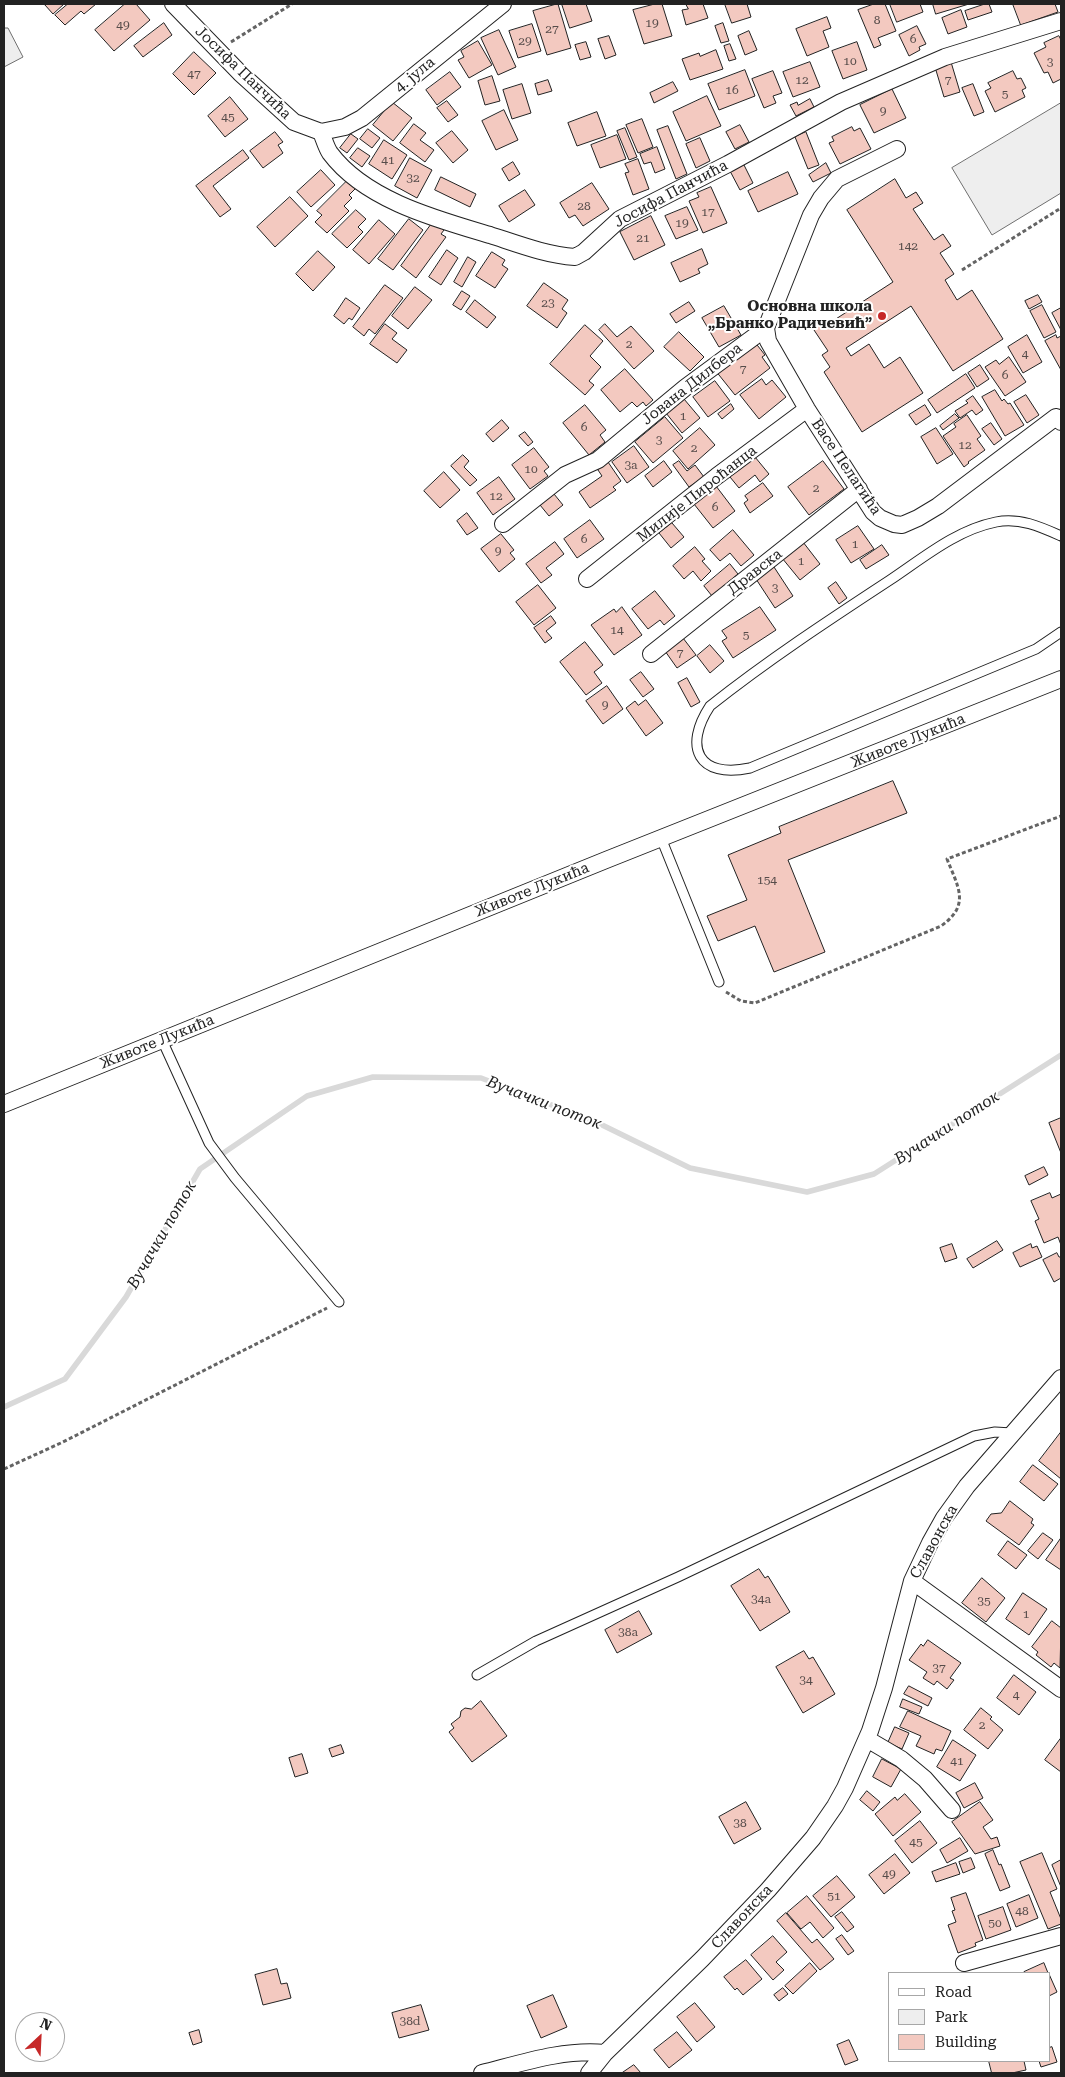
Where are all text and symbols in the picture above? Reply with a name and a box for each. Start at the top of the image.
house number: 8 [874,13,880,27]
house number: 19 [645,16,659,30]
house number: 49 [116,18,130,32]
house number: 27 [545,22,559,36]
street label: Јосифа Панчића [191,23,295,123]
house number: 6 [910,32,916,46]
house number: 29 [518,34,532,48]
street label: 4. јула [391,53,439,97]
house number: 10 [843,54,857,68]
house number: 3 [1047,55,1053,69]
house number: 47 [187,67,201,81]
house number: 12 [795,73,809,87]
house number: 7 [945,73,951,87]
house number: 16 [725,83,739,97]
house number: 5 [1002,87,1008,101]
house number: 9 [880,104,886,118]
house number: 45 [221,110,235,124]
house number: 41 [381,153,395,167]
street label: Јосифа Панчића [611,156,731,232]
house number: 32 [406,171,420,185]
house number: 28 [577,199,591,213]
house number: 17 [701,205,715,219]
house number: 19 [675,216,689,230]
house number: 21 [636,231,650,245]
house number: 142 [898,239,918,253]
house number: 23 [541,296,555,310]
place label: Основна школа „Бранко Радичевић” [708,298,872,333]
marker: Основна школа „Бранко Радичевић” [876,310,888,322]
house number: 2 [626,337,632,351]
street label: Јована Дилбера [638,339,746,429]
house number: 4 [1022,347,1028,361]
house number: 7 [740,362,746,376]
house number: 6 [1002,368,1008,382]
house number: 1 [680,409,686,423]
street label: Васе Пелагића [807,416,885,518]
house number: 6 [581,420,587,434]
house number: 3 [656,433,662,447]
house number: 12 [958,438,972,452]
house number: 2 [691,441,697,455]
street label: Милије Пироћанца [633,442,761,546]
house number: 3a [624,458,638,472]
house number: 10 [524,462,538,476]
house number: 2 [813,481,819,495]
house number: 12 [489,489,503,503]
house number: 6 [712,500,718,514]
house number: 6 [581,532,587,546]
house number: 1 [852,537,858,551]
house number: 9 [495,544,501,558]
street label: Дравска [724,545,786,599]
house number: 1 [798,554,804,568]
house number: 3 [772,581,778,595]
house number: 14 [610,623,624,637]
house number: 5 [743,628,749,642]
house number: 7 [677,646,683,660]
house number: 9 [602,698,608,712]
street label: Животе Лукића [848,710,968,772]
street label: Животе Лукића [472,859,592,921]
house number: 154 [757,873,777,887]
street label: Животе Лукића [97,1011,217,1073]
water label: Вучачки поток [484,1072,604,1134]
water label: Вучачки поток [891,1087,1003,1169]
water label: Вучачки поток [123,1178,201,1292]
street label: Славонска [906,1502,962,1582]
house number: 34a [751,1592,771,1606]
house number: 35 [977,1594,991,1608]
house number: 1 [1023,1607,1029,1621]
house number: 38a [618,1625,638,1639]
house number: 37 [932,1661,946,1675]
house number: 34 [799,1673,813,1687]
house number: 4 [1013,1688,1019,1702]
house number: 2 [979,1718,985,1732]
house number: 41 [950,1754,964,1768]
house number: 38 [733,1816,747,1830]
house number: 45 [909,1835,923,1849]
house number: 49 [882,1867,896,1881]
street label: Славонска [708,1881,776,1953]
house number: 51 [827,1889,841,1903]
house number: 48 [1015,1904,1029,1918]
house number: 50 [988,1916,1002,1930]
legend [888,1972,1050,2062]
text: Road [935,1983,972,2001]
text: Park [935,2008,968,2026]
north arrow [15,2012,65,2062]
house number: 38d [399,2014,421,2028]
text: N [38,2015,54,2034]
text: Building [935,2033,996,2051]

